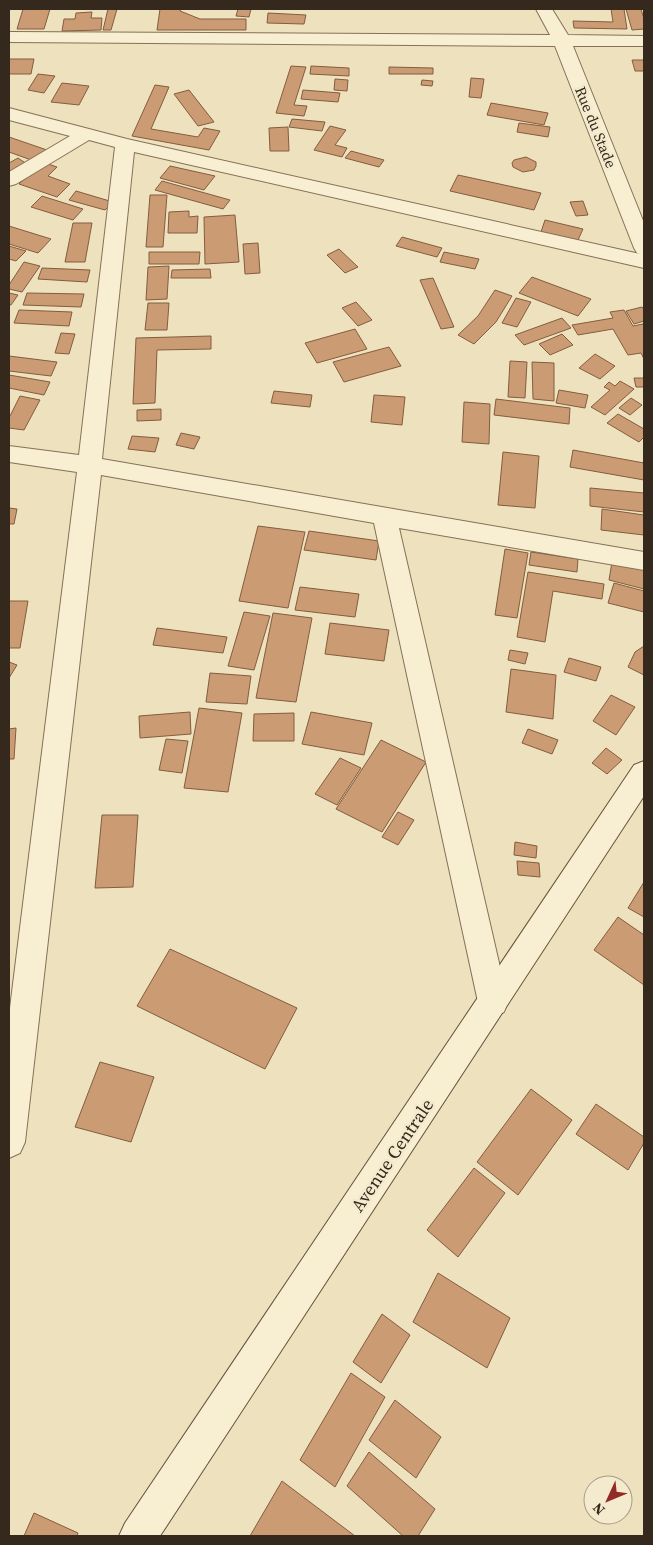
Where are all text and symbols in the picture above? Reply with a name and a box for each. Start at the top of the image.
street label: Rue du Stade [570,83,622,171]
street label: Avenue Centrale [345,1093,439,1217]
north arrow [583,1475,633,1525]
text: N [588,1498,609,1520]

